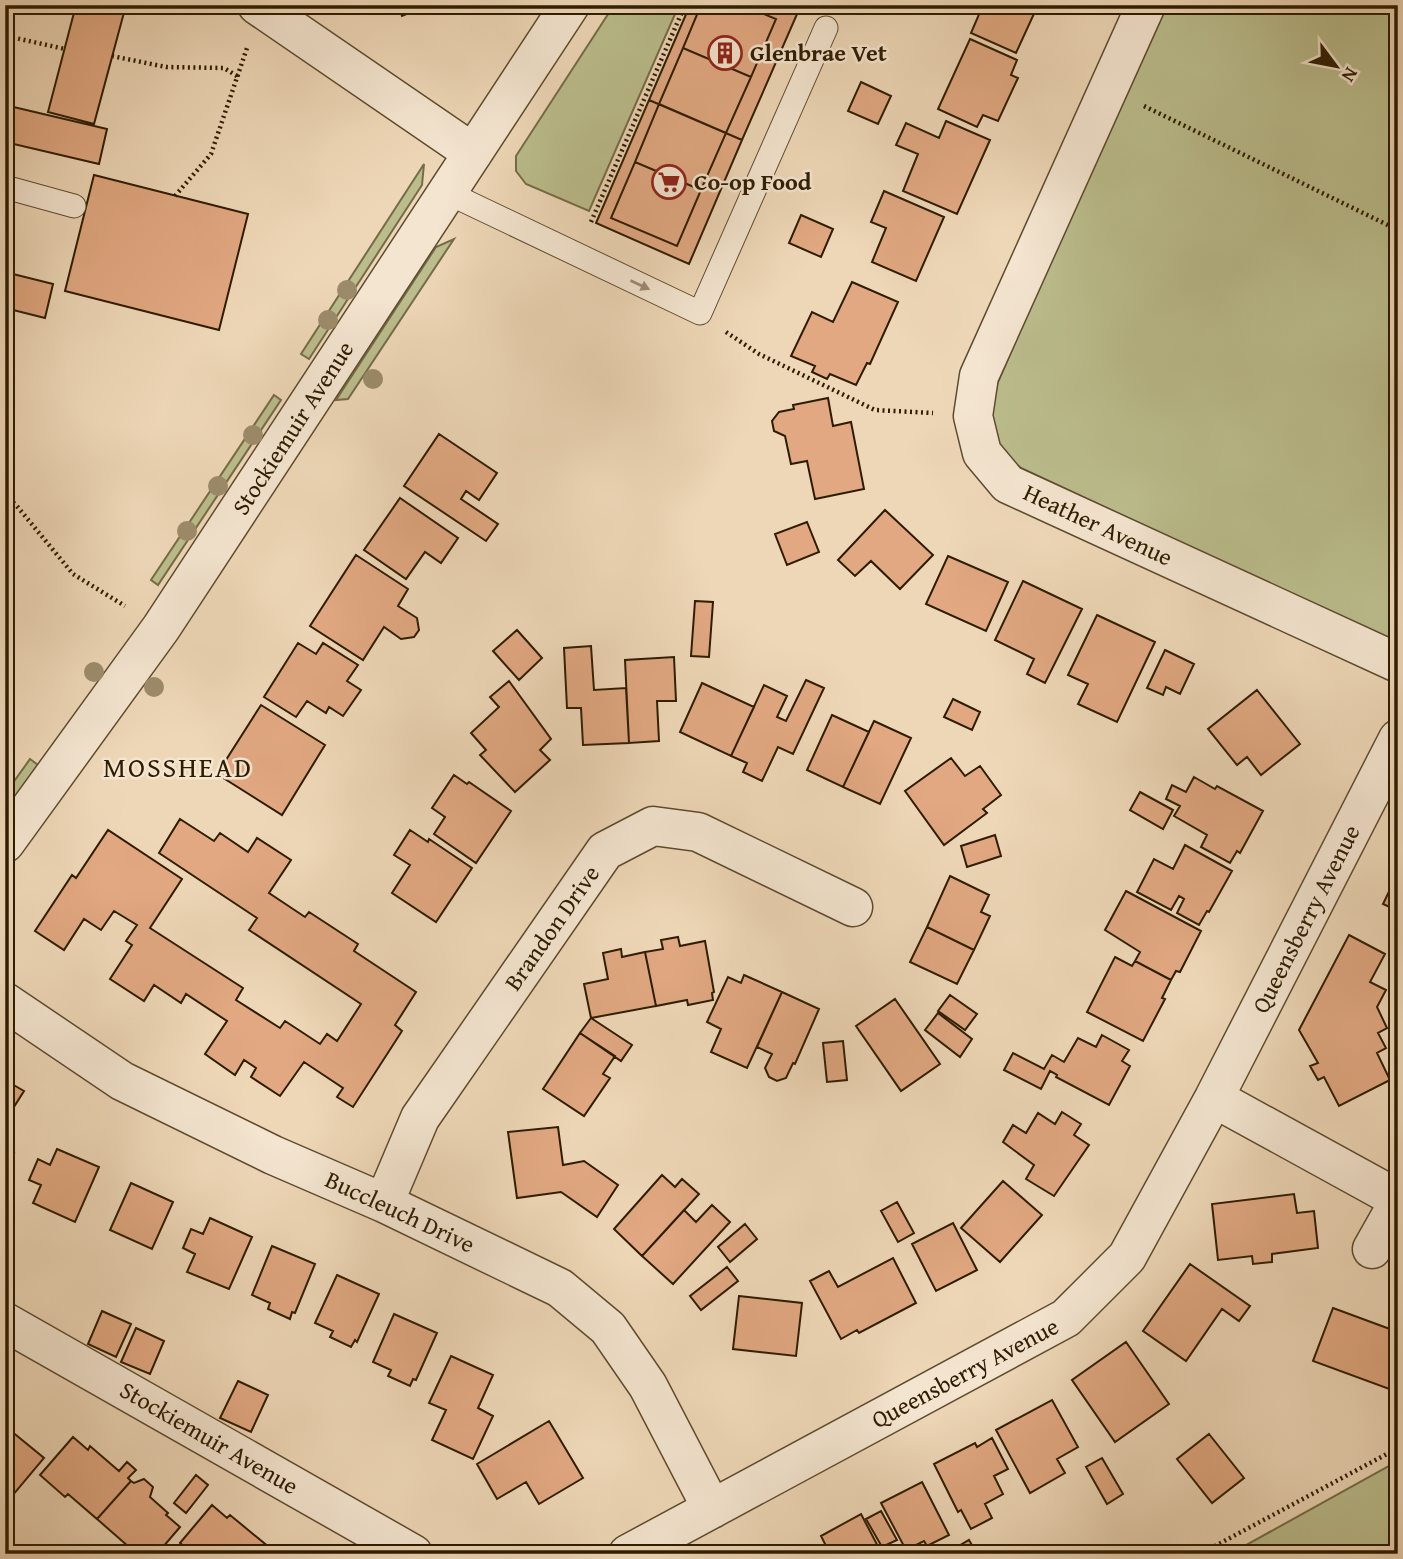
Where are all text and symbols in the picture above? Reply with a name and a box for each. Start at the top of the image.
north arrow [1302,32,1372,102]
building icon: Glenbrae Vet [706,34,744,72]
place label: Glenbrae Vet [750,35,887,70]
text: N [1335,62,1366,88]
supermarket icon: Co-op Food [650,163,688,201]
place label: Co-op Food [694,164,812,199]
one-way arrow [630,279,650,291]
street label: Stockiemuir Avenue [223,334,362,522]
street label: Heather Avenue [1018,475,1178,574]
district label: MOSSHEAD [103,746,253,787]
street label: Queensberry Avenue [1243,818,1368,1019]
street label: Brandon Drive [495,858,608,997]
street label: Buccleuch Drive [320,1162,481,1262]
street label: Queensberry Avenue [865,1308,1065,1437]
street label: Stockiemuir Avenue [113,1372,305,1503]

